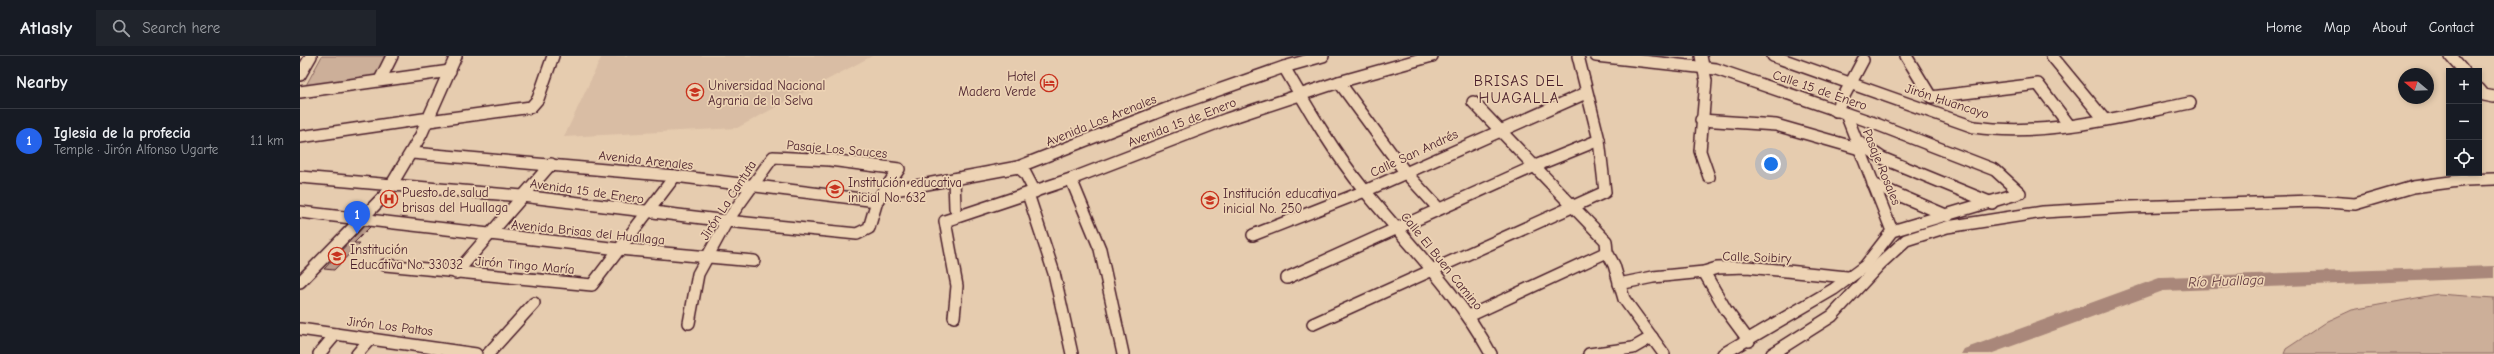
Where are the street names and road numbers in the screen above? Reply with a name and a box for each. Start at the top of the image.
street label: Calle 15 de Enero [1771,67,1869,113]
street label: Jirón Huancayo [1903,80,1991,122]
street label: Avenida Los Arenales [1044,91,1158,149]
street label: Avenida 15 de Enero [1126,94,1238,150]
street label: Calle San Andrés [1368,126,1460,180]
street label: Pasaje Rosales [1860,127,1904,207]
street label: Pasaje Los Sauces [786,137,888,161]
street label: Avenida Arenales [598,148,694,172]
street label: Jirón La Cantuta [697,157,759,243]
street label: Avenida 15 de Enero [529,176,645,206]
street label: Calle El Buen Camino [1398,209,1486,313]
street label: Avenida Brisas del Huallaga [510,216,666,248]
street label: Calle Soibiry [1722,248,1792,266]
street label: Jirón Tingo María [475,253,575,277]
street label: Jirón Los Paltos [346,313,434,339]

